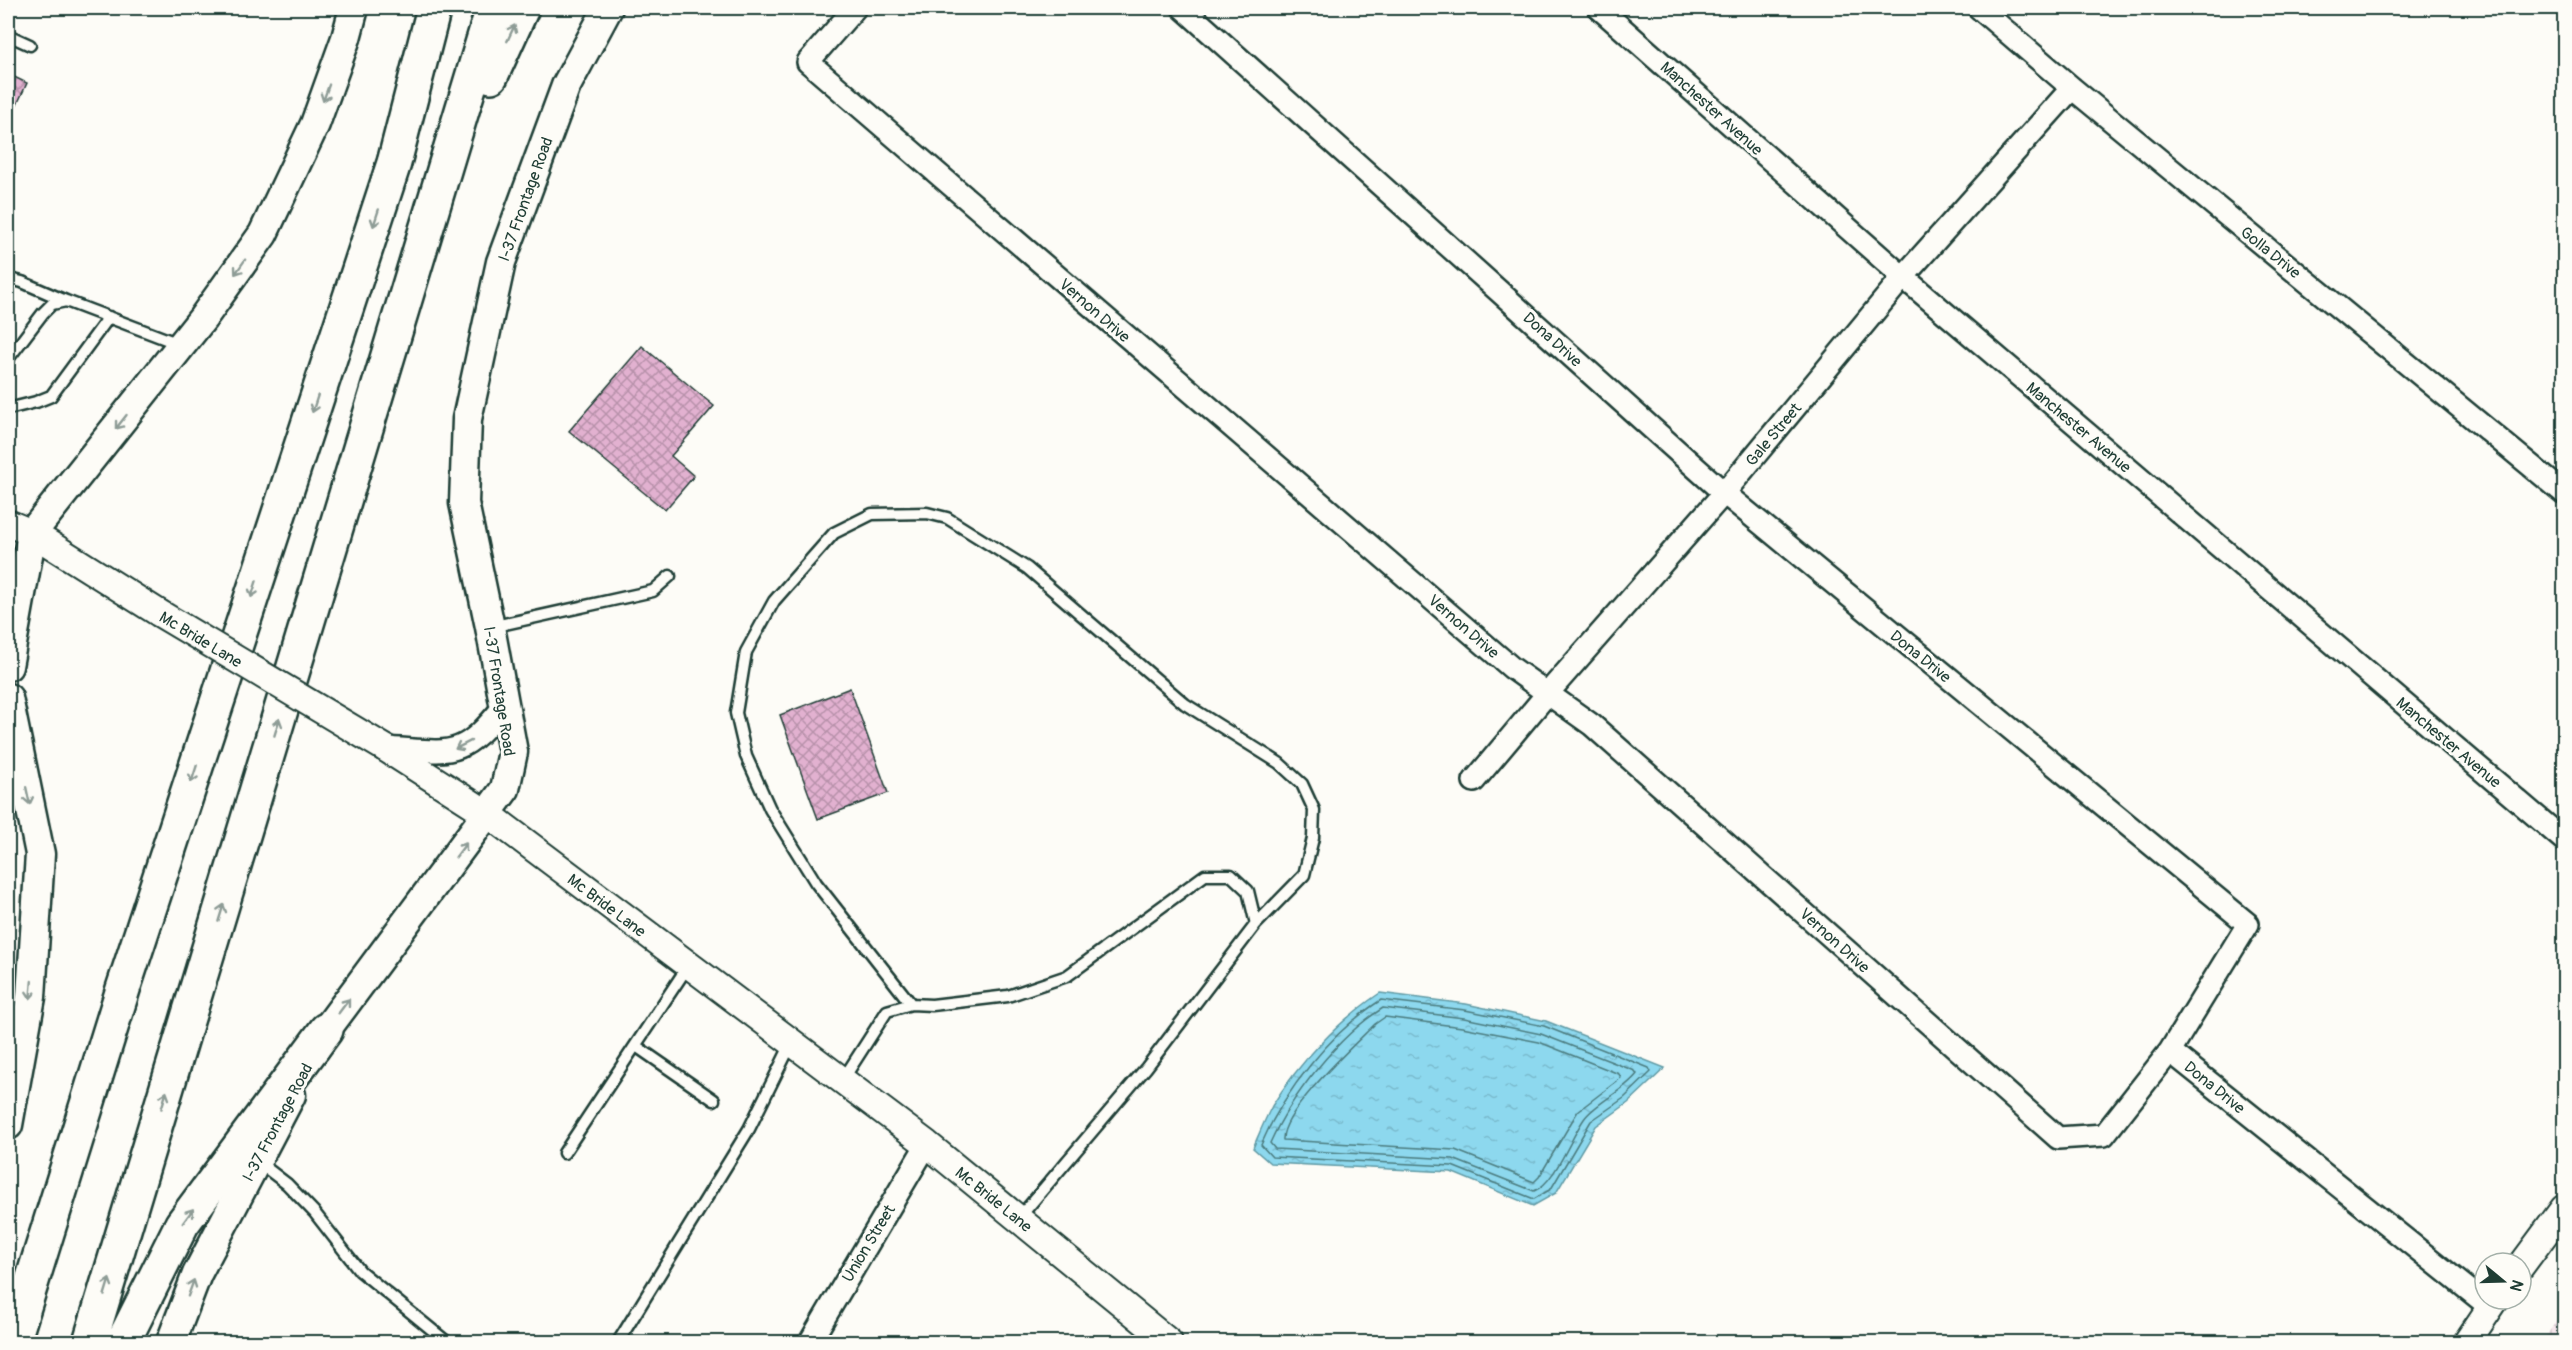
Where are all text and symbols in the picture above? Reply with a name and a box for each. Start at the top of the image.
one-way arrow [505,25,517,43]
street label: Manchester Avenue [1656,58,1767,160]
one-way arrow [320,84,331,102]
street label: I-37 Frontage Road [494,134,558,264]
one-way arrow [370,208,381,227]
street label: Golla Drive [2236,222,2305,283]
one-way arrow [234,259,246,275]
street label: Vernon Drive [1055,274,1134,347]
street label: Dona Drive [1519,308,1586,372]
street label: Manchester Avenue [2022,378,2135,478]
one-way arrow [309,394,320,413]
street label: Gale Street [1741,398,1806,470]
one-way arrow [114,414,128,429]
one-way arrow [248,579,259,598]
street label: Vernon Drive [1424,590,1503,663]
street label: Mc Bride Lane [155,607,246,672]
street label: I-37 Frontage Road [479,625,519,757]
street label: Dona Drive [1886,626,1955,687]
street label: Manchester Avenue [2392,693,2505,793]
one-way arrow [272,718,283,737]
one-way arrow [454,740,472,752]
one-way arrow [187,764,198,783]
one-way arrow [23,786,34,806]
one-way arrow [454,842,467,858]
street label: Mc Bride Lane [563,870,650,942]
one-way arrow [216,904,227,923]
street label: Vernon Drive [1795,904,1874,978]
one-way arrow [25,979,36,999]
one-way arrow [337,998,350,1014]
street label: Dona Drive [2180,1057,2249,1118]
street label: I-37 Frontage Road [238,1060,317,1185]
one-way arrow [159,1091,170,1110]
street label: Mc Bride Lane [951,1163,1036,1237]
street label: Union Street [838,1201,900,1286]
one-way arrow [181,1208,194,1224]
north arrow [2473,1251,2533,1311]
one-way arrow [102,1277,113,1296]
text: N [2505,1277,2527,1294]
one-way arrow [187,1279,198,1297]

